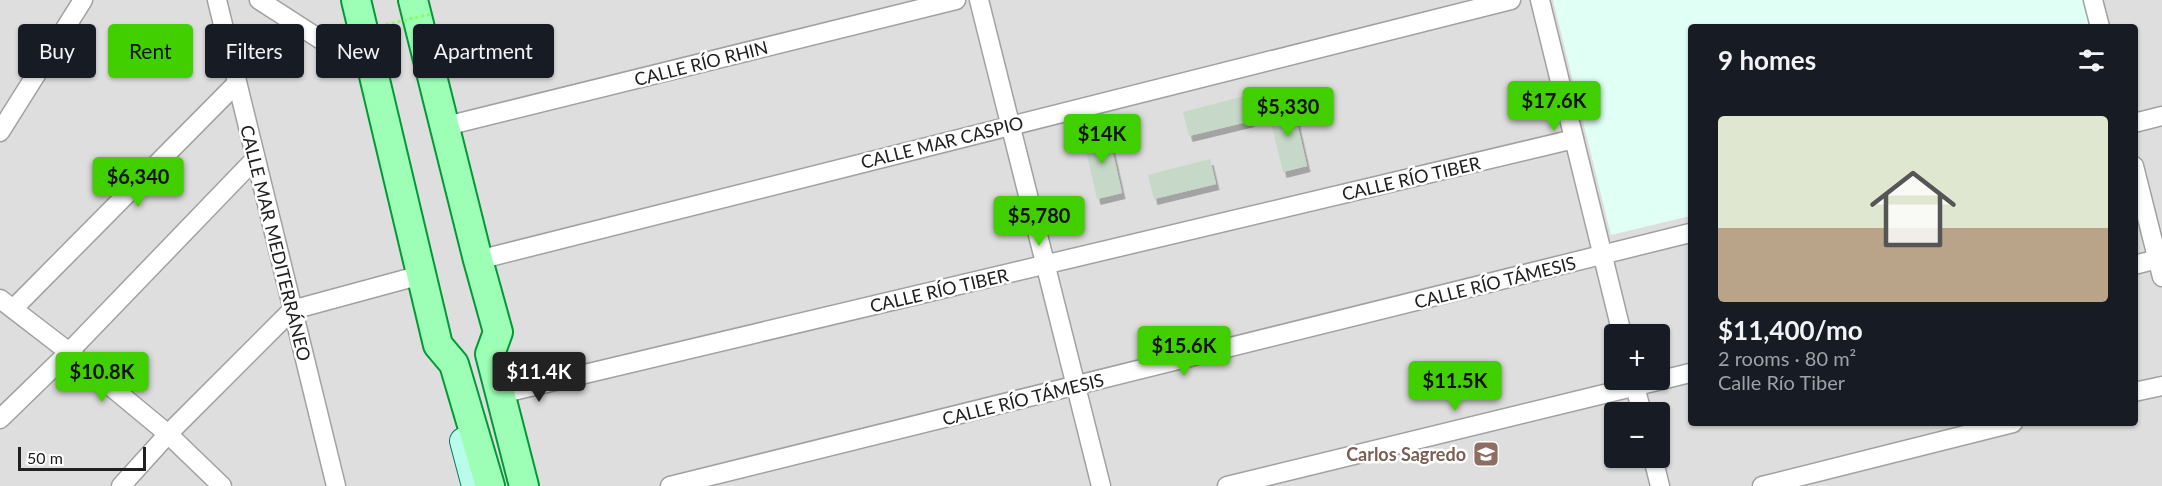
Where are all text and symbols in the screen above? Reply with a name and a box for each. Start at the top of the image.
chip: Buy [18,24,96,78]
chip: Rent [108,24,193,78]
chip: Filters [205,24,304,78]
chip: New [316,24,401,78]
chip: Apartment [413,24,554,78]
street label: CALLE RÍO RHIN [632,36,770,90]
text: 9 homes [1718,44,1816,76]
icon: filters [2075,44,2108,77]
pin: $17.6K [1505,81,1603,132]
pin: $5,330 [1239,87,1337,138]
text: $17.6K [1522,88,1586,112]
text: $5,330 [1257,94,1319,118]
street label: CALLE MAR CASPIO [858,111,1026,173]
pin: $14K [1066,114,1138,165]
text: $14K [1078,121,1126,145]
street label: CALLE MAR MEDITERRÁNEO [236,123,316,363]
street label: CALLE RÍO TIBER [1340,151,1483,205]
icon: home [1859,155,1967,263]
pin: $6,340 [89,157,187,208]
text: $6,340 [107,164,169,188]
pin: $5,780 [990,196,1088,247]
text: $5,780 [1008,203,1070,227]
street label: CALLE RÍO TÁMESIS [1412,251,1578,313]
street label: CALLE RÍO TIBER [868,263,1011,317]
text: $11,400/mo [1718,314,1863,346]
map controls [1604,324,1670,468]
button: + [1604,324,1670,390]
pin: $15.6K [1135,326,1233,377]
text: $15.6K [1152,333,1216,357]
text: 2 rooms · 80 m² [1718,346,1856,370]
pin: $10.8K [53,352,151,403]
pin: $11.4K [490,352,588,403]
text: $10.8K [70,359,134,383]
text: $11.4K [507,359,571,383]
pin: $11.5K [1406,361,1504,412]
street label: CALLE RÍO TÁMESIS [940,368,1106,430]
text: $11.5K [1423,368,1487,392]
text: Calle Río Tiber [1718,370,1845,394]
button: − [1604,402,1670,468]
school or university icon: Carlos Sagredo [1471,439,1501,469]
place label: Carlos Sagredo [1346,443,1466,465]
scale bar [18,444,146,472]
text: 50 m [27,448,63,467]

